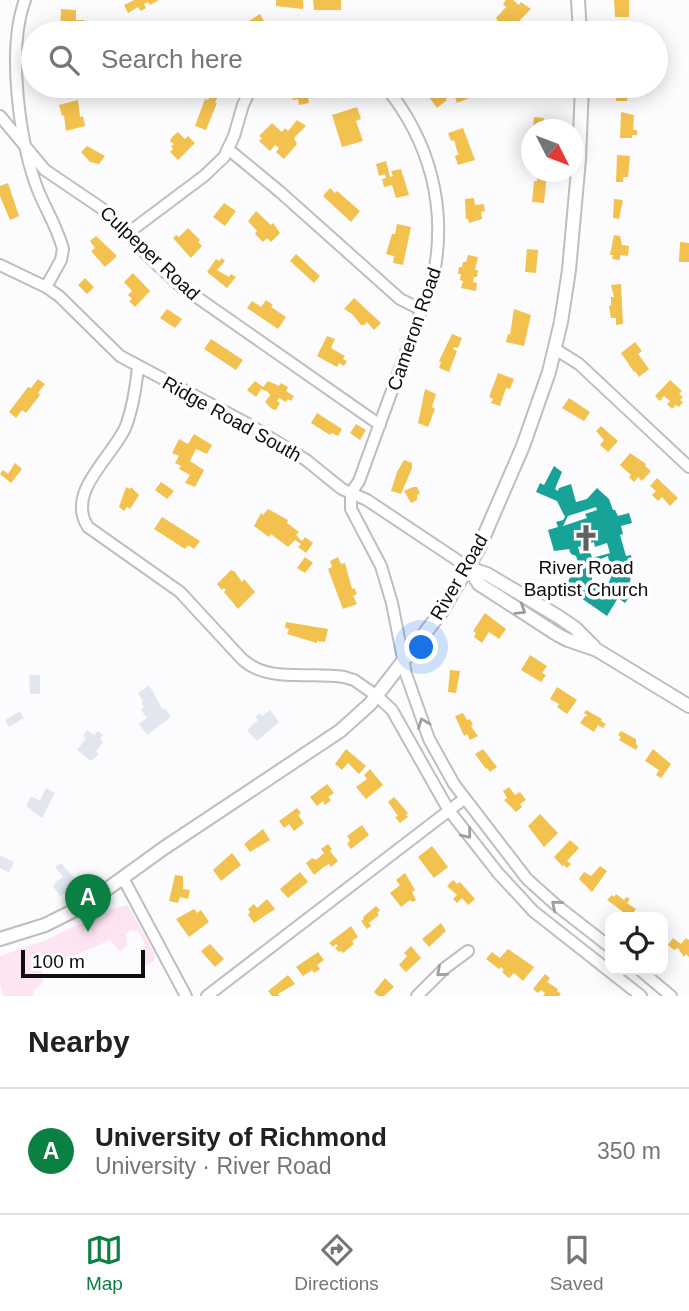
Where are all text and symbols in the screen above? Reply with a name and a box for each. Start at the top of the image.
search box [21,21,668,98]
icon: search [45,41,83,79]
text: Search here [101,44,243,74]
north arrow [521,119,584,182]
street label: Culpeper Road [96,202,204,304]
street label: Cameron Road [383,265,445,393]
street label: Ridge Road South [159,372,305,466]
church icon: River Road Baptist Church [571,523,601,553]
street label: River Road [426,531,492,623]
place label: River Road Baptist Church [524,557,648,600]
one-way arrow [513,602,526,615]
your location [404,630,438,664]
one-way arrow [418,718,432,730]
one-way arrow [459,826,471,839]
pin: A [65,874,111,932]
one-way arrow [552,901,565,913]
map controls [605,912,668,975]
button: locate [605,912,668,975]
scale bar [21,947,145,979]
text: 100 m [32,951,85,972]
one-way arrow [436,964,449,976]
text: Nearby [28,1025,130,1058]
text: University of Richmond [95,1122,387,1152]
text: A [43,1138,59,1164]
text: 350 m [597,1138,661,1164]
text: University · River Road [95,1153,331,1179]
tab: Map [85,1231,123,1295]
tab: Directions [294,1231,379,1295]
tab: Saved [550,1231,604,1295]

